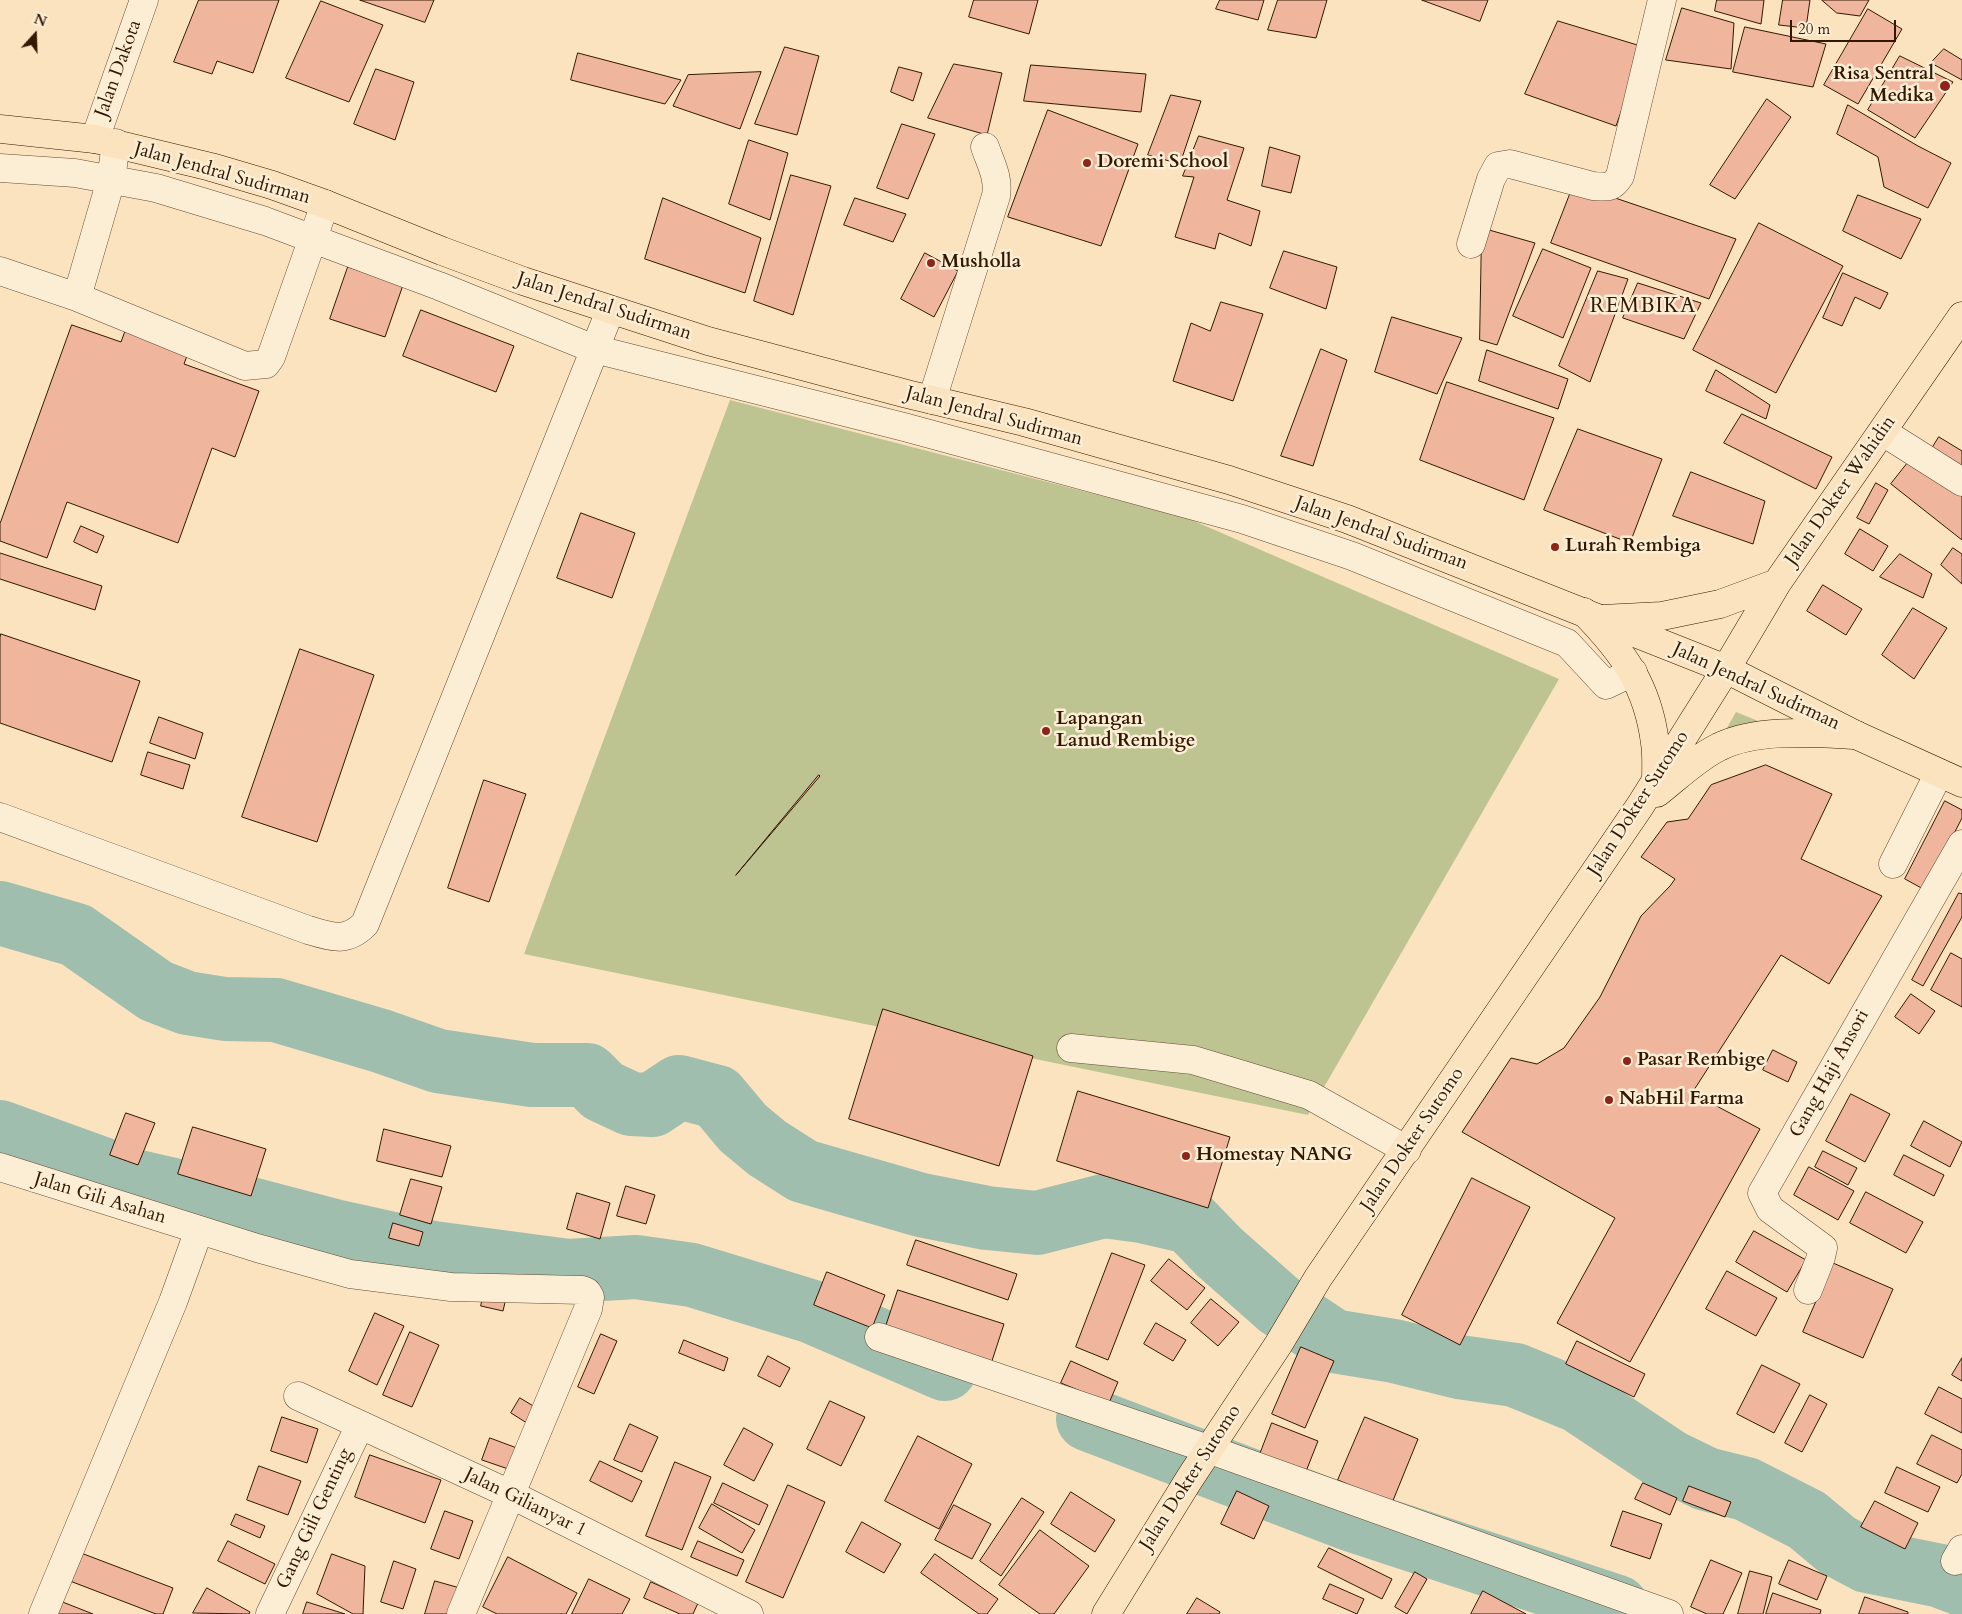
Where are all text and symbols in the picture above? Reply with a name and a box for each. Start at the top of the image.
text: N [31,9,49,31]
north arrow [10,10,60,60]
scale bar [1792,10,1898,42]
street label: Jalan Dakota [91,17,147,121]
text: 20 m [1798,19,1830,39]
place label: Risa Sentral Medika [1833,64,1934,108]
marker: Risa Sentral Medika [1938,79,1952,93]
street label: Jalan Jendral Sudirman [131,138,313,210]
place label: Doremi School [1097,152,1228,174]
marker: Doremi School [1081,157,1093,169]
place label: Musholla [941,252,1021,274]
marker: Musholla [925,257,937,269]
street label: Jalan Jendral Sudirman [514,268,694,346]
district label: REMBIKA [1589,294,1697,320]
street label: Jalan Jendral Sudirman [903,382,1085,452]
street label: Jalan Dokter Wahidin [1781,412,1901,570]
street label: Jalan Jendral Sudirman [1292,492,1470,576]
place label: Lurah Rembiga [1565,536,1701,558]
marker: Lurah Rembiga [1549,541,1561,553]
street label: Jalan Jendral Sudirman [1669,638,1843,736]
place label: Lapangan Lanud Rembige [1056,709,1195,753]
marker: Lapangan Lanud Rembige [1040,725,1052,737]
street label: Jalan Dokter Sutomo [1584,727,1694,881]
street label: Gang Haji Ansori [1785,1006,1875,1142]
place label: Pasar Rembige [1637,1050,1765,1072]
marker: Pasar Rembige [1621,1055,1633,1067]
street label: Jalan Dokter Sutomo [1356,1064,1470,1216]
place label: NabHil Farma [1619,1089,1744,1111]
marker: NabHil Farma [1603,1094,1615,1106]
place label: Homestay NANG [1196,1145,1352,1167]
marker: Homestay NANG [1180,1150,1192,1162]
street label: Jalan Gili Asahan [31,1168,169,1230]
street label: Jalan Dokter Sutomo [1136,1401,1246,1555]
street label: Gang Gili Genting [272,1445,358,1593]
street label: Jalan Gilianyar 1 [460,1464,590,1542]

